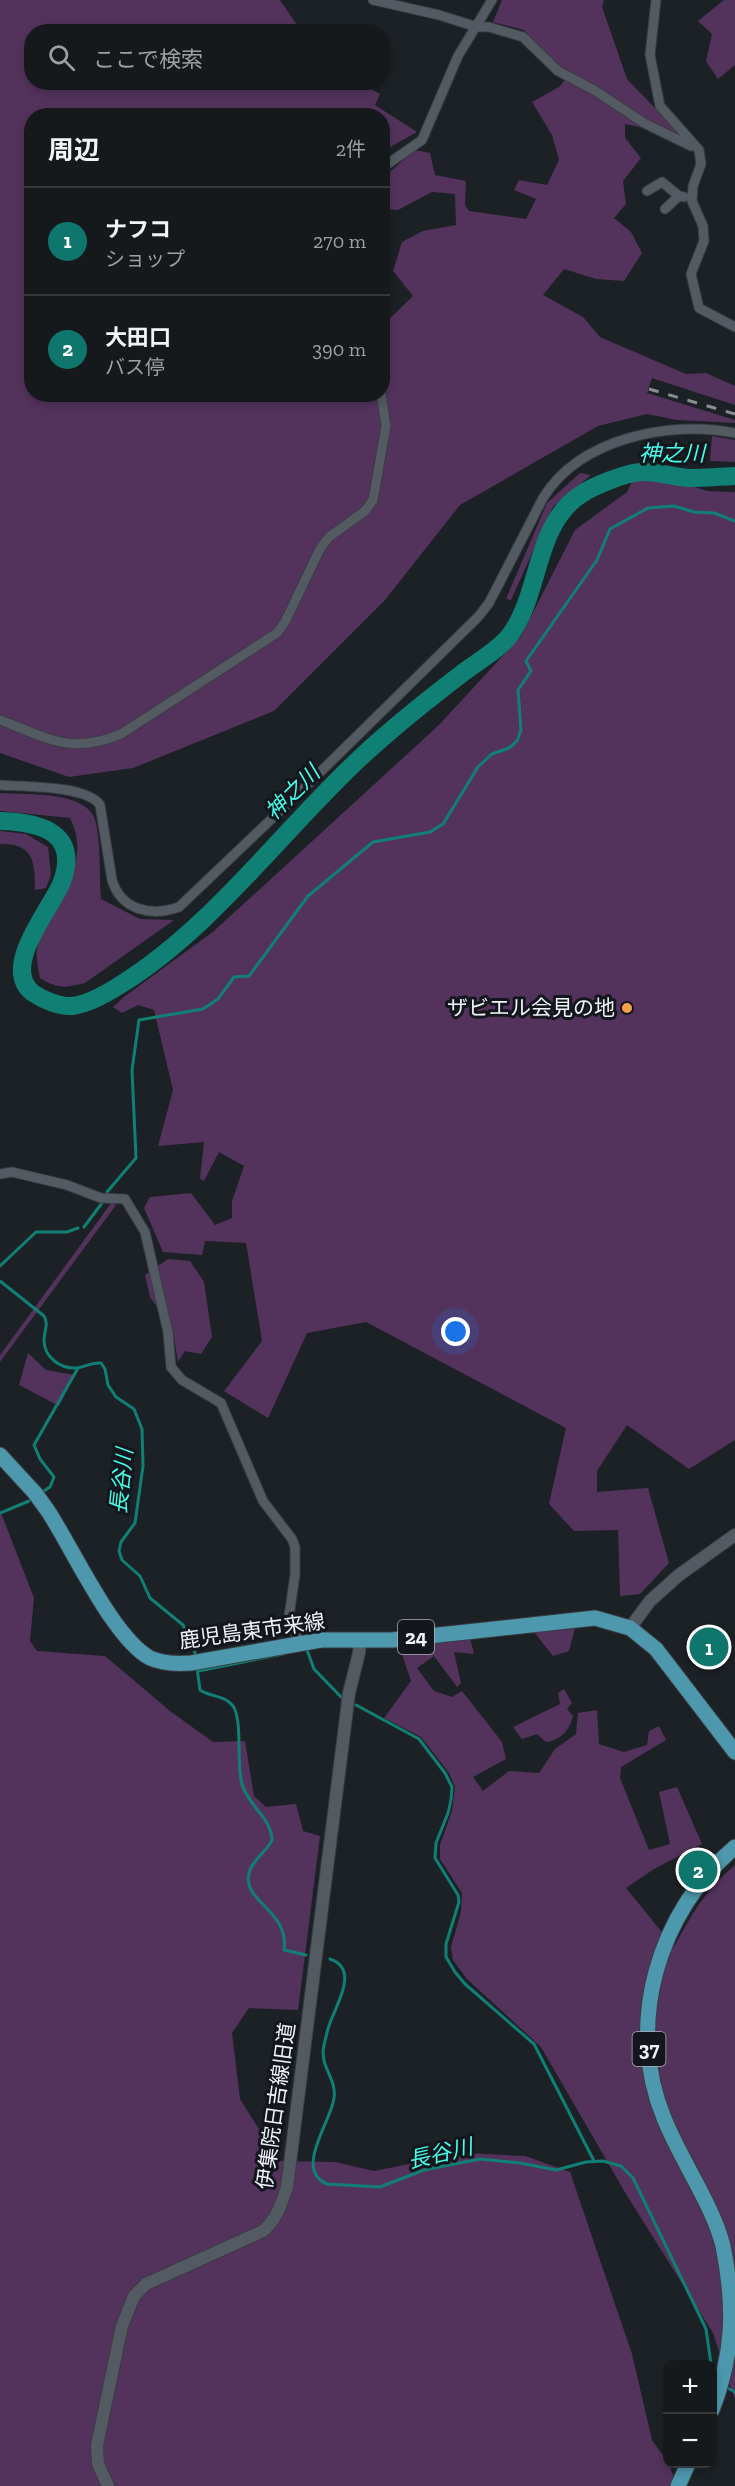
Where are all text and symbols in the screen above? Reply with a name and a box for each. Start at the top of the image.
search box [24,24,390,90]
icon: search [45,41,78,74]
text: ここで検索 [93,46,203,73]
text: 周辺 [48,134,100,166]
text: 2件 [336,137,366,161]
text: ナフコ [105,216,171,243]
text: 1 [63,229,72,253]
text: 270 m [313,229,366,253]
text: ショップ [105,247,185,271]
text: 大田口 [105,324,171,351]
text: 2 [62,337,73,361]
text: 390 m [312,337,366,361]
text: バス停 [105,355,165,379]
water label: 神之川 [639,440,707,467]
water label: 神之川 [259,758,327,825]
place label: ザビエル会見の地 [447,995,615,1020]
marker: ザビエル会見の地 [620,1001,634,1015]
your location [441,1317,470,1346]
water label: 長谷川 [105,1445,139,1515]
street label: 鹿児島東市来線 [177,1608,326,1653]
road number: 24 [398,1620,434,1654]
pin: 1 [690,1624,728,1670]
pin: 2 [678,1848,718,1892]
street label: 伊集院日吉線旧道 [251,2021,300,2191]
road number: 37 [632,2032,666,2066]
water label: 長谷川 [405,2132,477,2174]
map controls [663,2360,717,2468]
button: + [663,2360,717,2414]
button: − [663,2414,717,2468]

